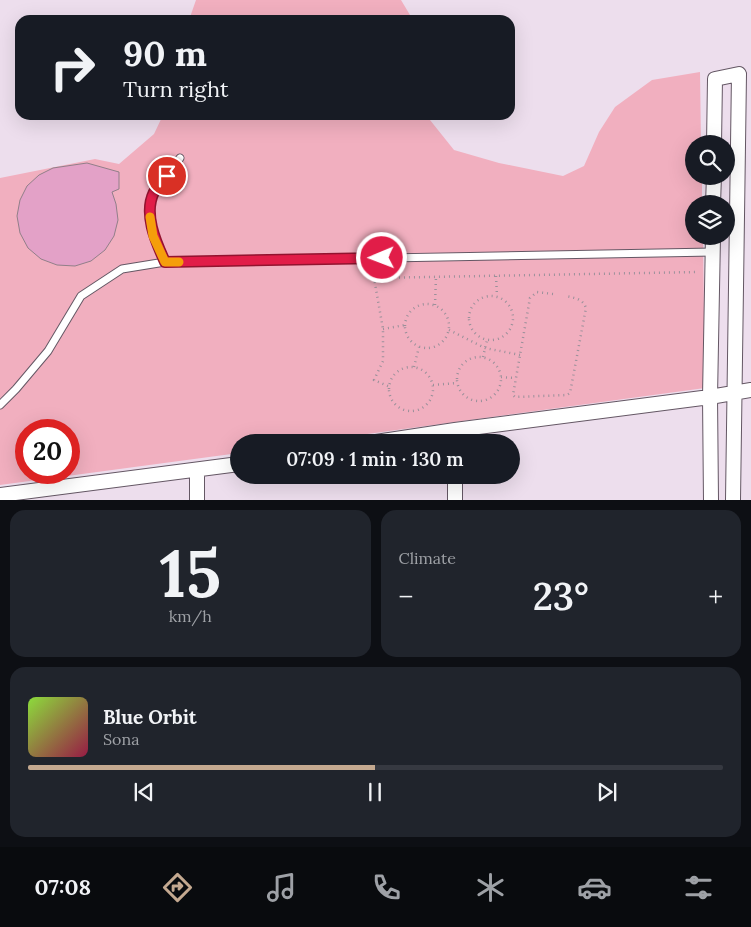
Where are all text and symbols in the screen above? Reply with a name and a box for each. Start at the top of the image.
text: 90 m [123,31,207,76]
icon: right [40,35,105,100]
text: Turn right [123,75,228,103]
map controls [685,135,735,245]
button: search [685,135,735,185]
pin [146,155,188,197]
icon: arrive [153,162,181,190]
button: layers [685,195,735,245]
position arrow [355,231,407,283]
speed limit sign: 20 [15,419,80,484]
text: 07:09 · 1 min · 130 m [286,447,464,471]
text: 15 [160,532,221,615]
text: Climate [399,548,456,568]
text: 23° [533,572,589,620]
text: − [399,579,413,615]
text: + [708,579,723,615]
text: km/h [169,606,212,626]
text: Blue Orbit [103,705,197,729]
text: Sona [103,729,139,749]
icon: previous [130,778,158,806]
icon: pause [361,778,389,806]
icon: next [593,778,621,806]
icon: directions [160,870,195,905]
icon: music [264,870,299,905]
icon: phone [369,870,404,905]
icon: climate [473,870,508,905]
icon: car [577,870,612,905]
icon: filters [681,870,716,905]
text: 07:08 [35,873,91,901]

